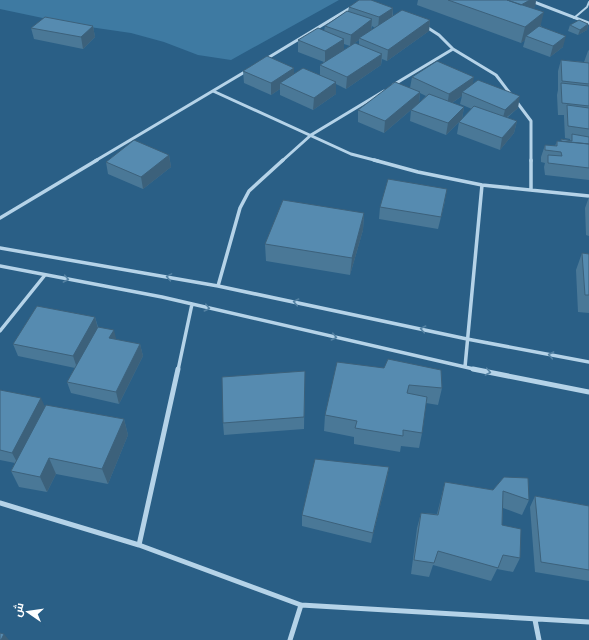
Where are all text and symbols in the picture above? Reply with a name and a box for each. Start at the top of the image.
one-way arrow [165,273,172,282]
one-way arrow [63,274,69,282]
one-way arrow [293,299,299,307]
one-way arrow [204,303,210,311]
one-way arrow [420,326,426,334]
one-way arrow [330,332,337,340]
one-way arrow [548,351,554,359]
one-way arrow [484,367,491,375]
north arrow [8,592,48,632]
text: ش [10,601,28,618]

